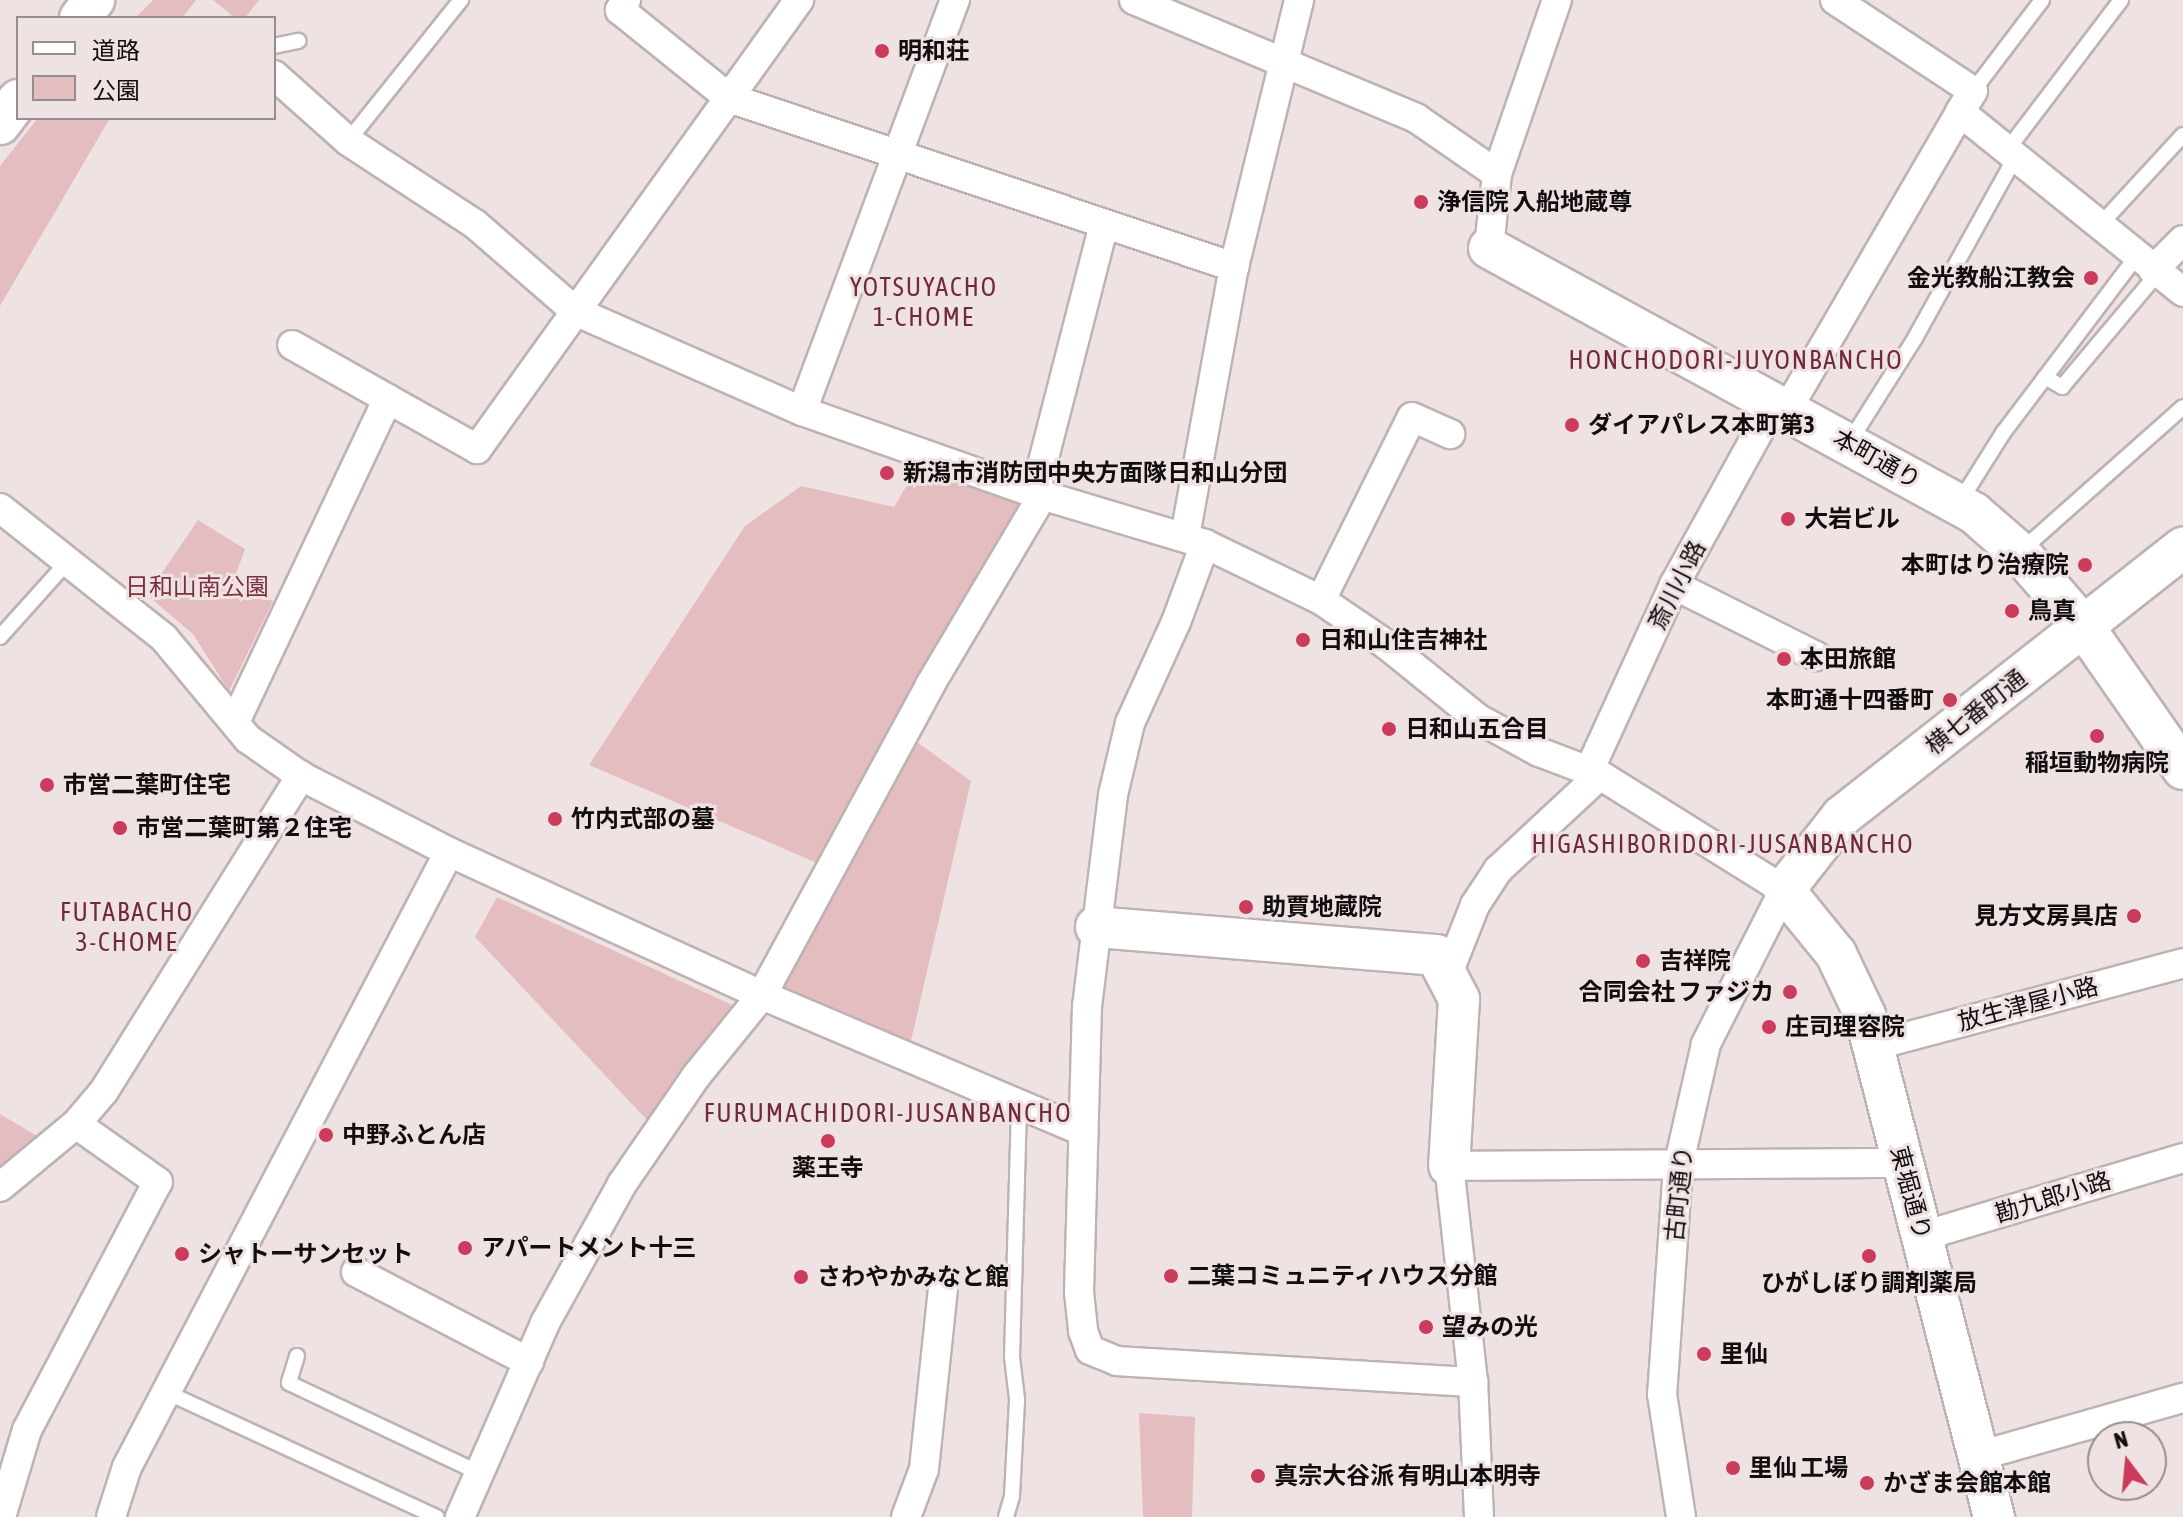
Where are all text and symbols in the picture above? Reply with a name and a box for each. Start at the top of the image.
legend [16,16,276,120]
text: 道路 [92,37,140,64]
place label: 明和荘 [898,37,970,65]
marker: 明和荘 [873,42,891,60]
text: 公園 [92,77,140,104]
place label: 浄信院 入船地蔵尊 [1437,188,1632,216]
marker: 浄信院 入船地蔵尊 [1412,193,1430,211]
place label: 金光教船江教会 [1907,264,2075,292]
marker: 金光教船江教会 [2082,269,2100,287]
district label: YOTSUYACHO 1-CHOME [850,272,998,334]
district label: HONCHODORI-JUYONBANCHO [1569,345,1903,377]
place label: ダイアパレス本町第3 [1588,411,1815,439]
marker: ダイアパレス本町第3 [1563,416,1581,434]
street label: 本町通り [1828,423,1926,495]
place label: 新潟市消防団中央方面隊日和山分団 [903,459,1287,487]
marker: 新潟市消防団中央方面隊日和山分団 [878,464,896,482]
place label: 大岩ビル [1804,505,1900,533]
marker: 大岩ビル [1779,510,1797,528]
street label: 斎川小路 [1642,536,1712,634]
place label: 本町はり治療院 [1901,551,2069,579]
marker: 本町はり治療院 [2076,556,2094,574]
park label: 日和山南公園 [125,573,269,601]
place label: 鳥真 [2028,597,2076,625]
marker: 鳥真 [2003,602,2021,620]
place label: 日和山住吉神社 [1319,626,1487,654]
marker: 日和山住吉神社 [1294,631,1312,649]
place label: 本田旅館 [1800,645,1896,673]
marker: 本田旅館 [1775,650,1793,668]
street label: 横七番町通 [1920,664,2032,760]
place label: 本町通十四番町 [1766,686,1934,714]
marker: 本町通十四番町 [1941,691,1959,709]
place label: 日和山五合目 [1405,715,1549,743]
marker: 日和山五合目 [1380,720,1398,738]
marker: 稲垣動物病院 [2088,727,2106,745]
place label: 稲垣動物病院 [2025,749,2169,777]
place label: 市営二葉町住宅 [63,771,231,799]
marker: 市営二葉町住宅 [38,776,56,794]
place label: 竹内式部の墓 [571,805,715,833]
marker: 竹内式部の墓 [546,810,564,828]
place label: 市営二葉町第２住宅 [136,814,352,842]
marker: 市営二葉町第２住宅 [111,819,129,837]
district label: HIGASHIBORIDORI-JUSANBANCHO [1532,829,1914,861]
place label: 助賈地蔵院 [1262,893,1382,921]
district label: FUTABACHO 3-CHOME [60,897,194,958]
marker: 助賈地蔵院 [1237,898,1255,916]
place label: 見方文房具店 [1974,902,2118,930]
marker: 見方文房具店 [2125,907,2143,925]
place label: 吉祥院 [1659,947,1731,975]
marker: 吉祥院 [1634,952,1652,970]
street label: 放生津屋小路 [1955,971,2101,1037]
place label: 合同会社 ファジカ [1579,978,1774,1006]
marker: 合同会社 ファジカ [1781,983,1799,1001]
place label: 庄司理容院 [1785,1013,1905,1041]
marker: 庄司理容院 [1760,1018,1778,1036]
district label: FURUMACHIDORI-JUSANBANCHO [704,1098,1072,1130]
place label: 中野ふとん店 [342,1121,486,1149]
marker: 中野ふとん店 [317,1126,335,1144]
marker: 薬王寺 [819,1132,837,1150]
street label: 東堀通り [1885,1143,1937,1243]
street label: 古町通り [1660,1145,1698,1243]
place label: 薬王寺 [792,1154,864,1182]
street label: 勘九郎小路 [1991,1166,2115,1228]
place label: アパートメント十三 [481,1234,697,1262]
marker: アパートメント十三 [456,1239,474,1257]
place label: シャトーサンセット [198,1240,414,1268]
marker: シャトーサンセット [173,1245,191,1263]
marker: ひがしぼり調剤薬局 [1860,1247,1878,1265]
place label: 二葉コミュニティハウス分館 [1187,1262,1499,1290]
place label: さわやかみなと館 [817,1263,1009,1291]
marker: 二葉コミュニティハウス分館 [1162,1267,1180,1285]
marker: さわやかみなと館 [792,1268,810,1286]
place label: ひがしぼり調剤薬局 [1761,1269,1977,1297]
place label: 望みの光 [1442,1313,1538,1341]
marker: 望みの光 [1417,1318,1435,1336]
place label: 里仙 [1720,1340,1768,1368]
marker: 里仙 [1695,1345,1713,1363]
north arrow [2087,1421,2167,1501]
text: N [2111,1426,2131,1454]
place label: 里仙 工場 [1749,1454,1848,1482]
marker: 里仙 工場 [1724,1459,1742,1477]
place label: 真宗大谷派 有明山本明寺 [1274,1462,1541,1490]
marker: 真宗大谷派 有明山本明寺 [1249,1467,1267,1485]
place label: かざま会館本館 [1883,1469,2051,1497]
marker: かざま会館本館 [1858,1474,1876,1492]

